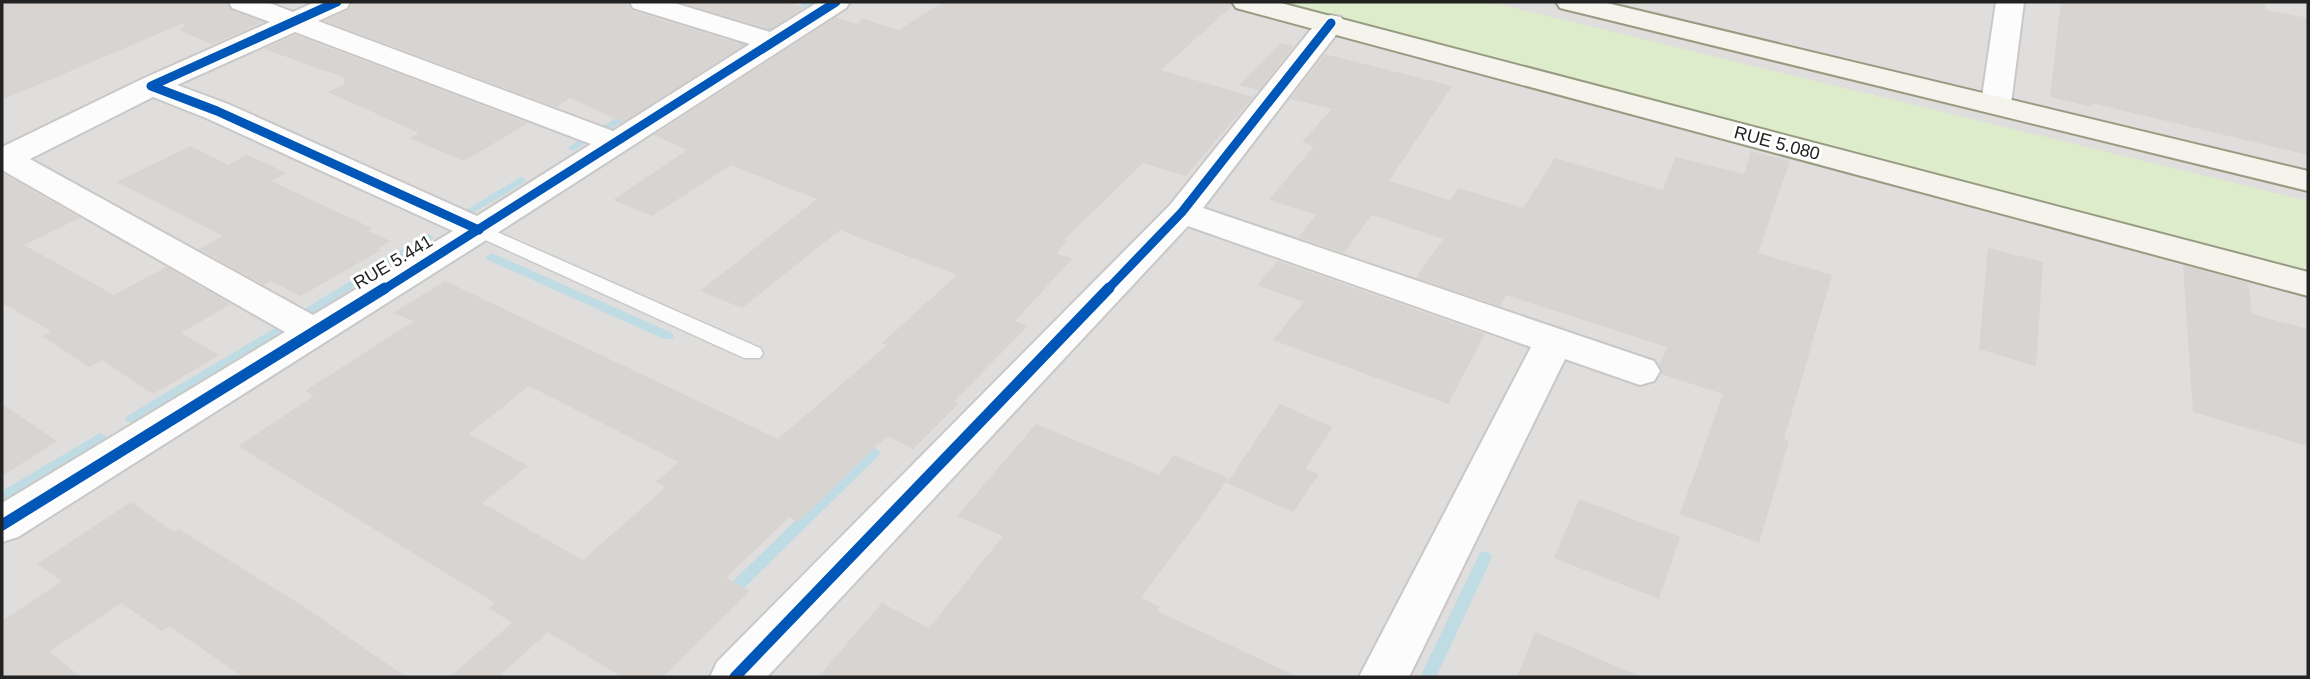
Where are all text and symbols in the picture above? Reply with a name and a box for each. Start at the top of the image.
street label: RUE 5.080 [1732,122,1822,164]
street label: RUE 5.441 [350,231,436,293]

